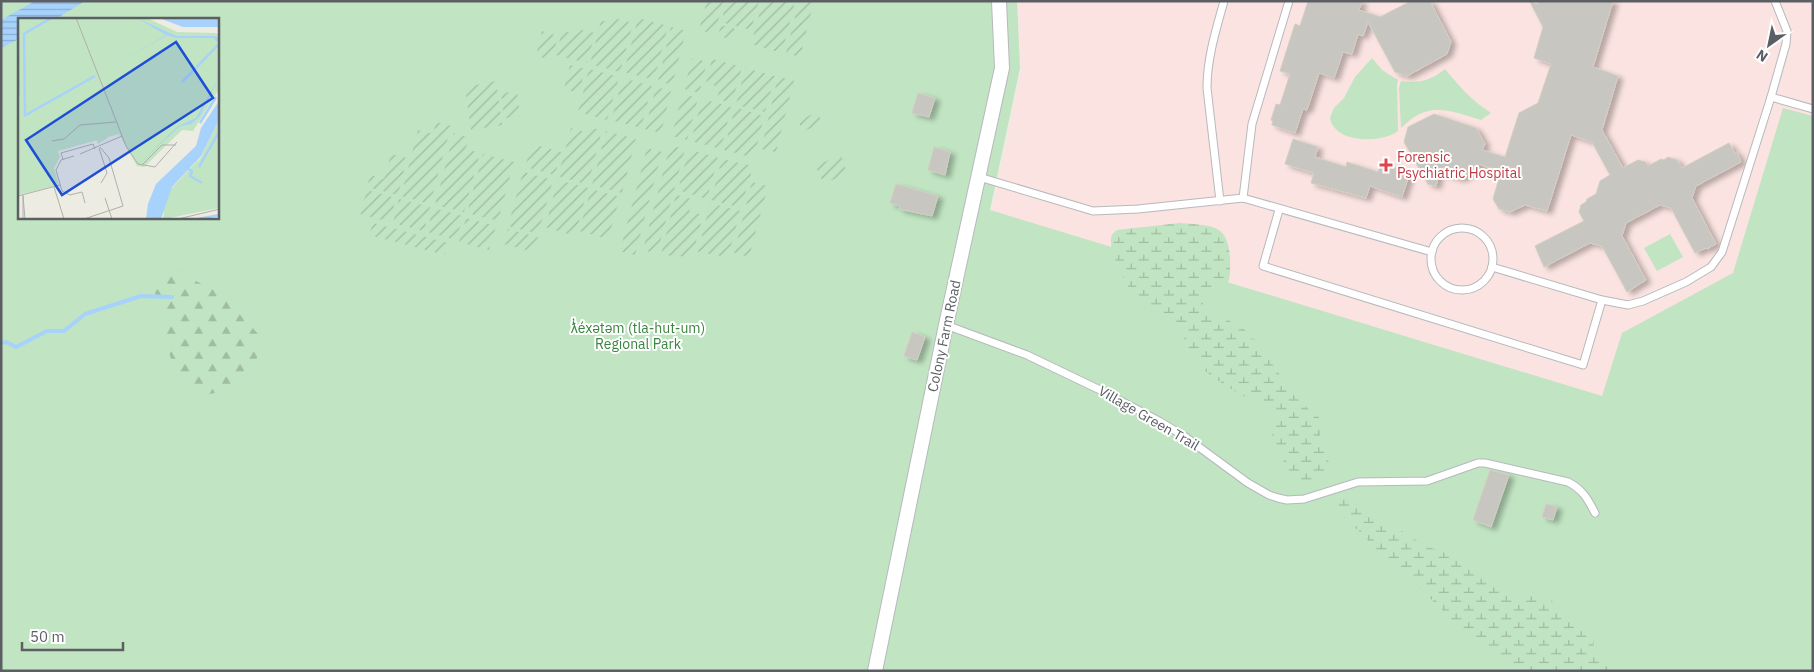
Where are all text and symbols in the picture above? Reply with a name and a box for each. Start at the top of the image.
inset map [18,18,219,219]
north arrow [1744,20,1794,70]
text: N [1753,46,1771,66]
place label: Forensic Psychiatric Hospital [1397,148,1521,182]
marker: Forensic Psychiatric Hospital [1379,158,1393,172]
street label: Colony Farm Road [923,278,965,394]
park label: ƛ̓éxətəm (tla-hut-um) Regional Park [571,318,705,353]
street label: Village Green Trail [1095,382,1203,454]
scale bar [22,620,124,652]
text: 50 m [30,627,65,646]

